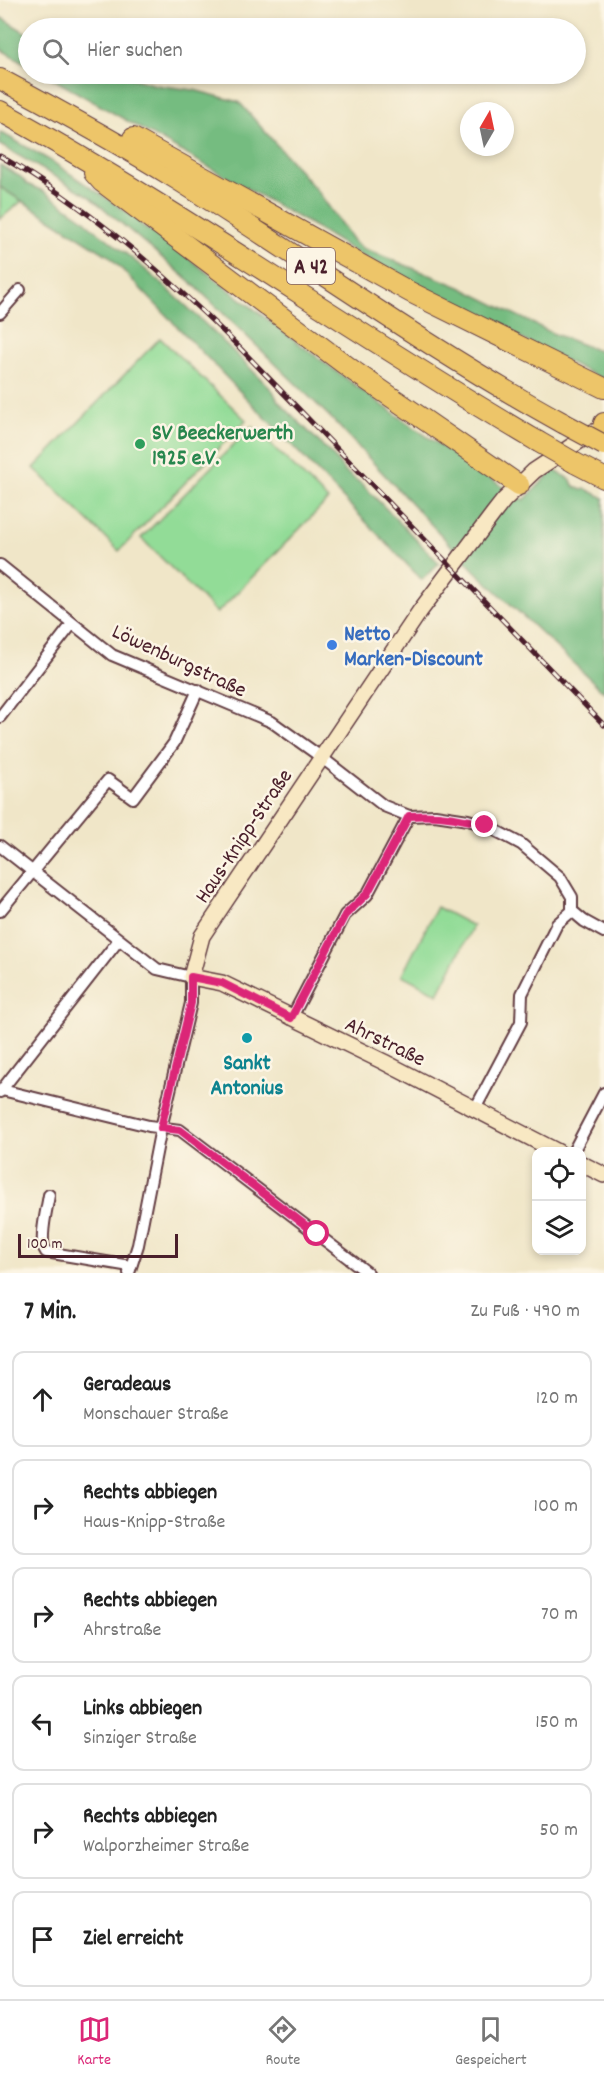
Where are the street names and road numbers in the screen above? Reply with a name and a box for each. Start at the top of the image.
road number: A 42 [287,248,335,284]
street label: Löwenburgstraße [106,617,251,707]
street label: Haus-Knipp-Straße [188,763,301,910]
street label: Ahrstraße [339,1010,430,1076]

